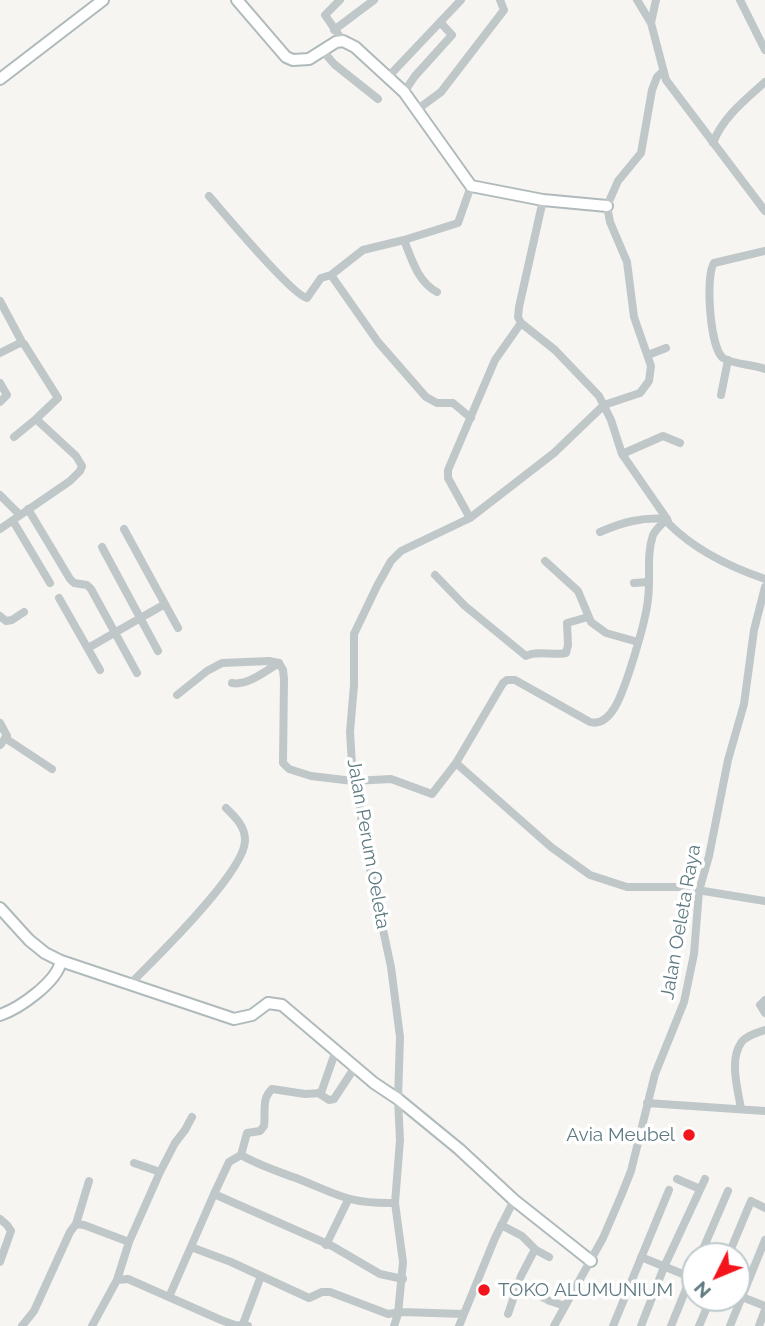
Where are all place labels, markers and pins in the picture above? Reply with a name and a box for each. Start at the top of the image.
place label: Avia Meubel [566,1124,675,1146]
marker: Avia Meubel [681,1127,697,1143]
place label: TOKO ALUMUNIUM [498,1279,673,1301]
marker: TOKO ALUMUNIUM [476,1282,492,1298]

